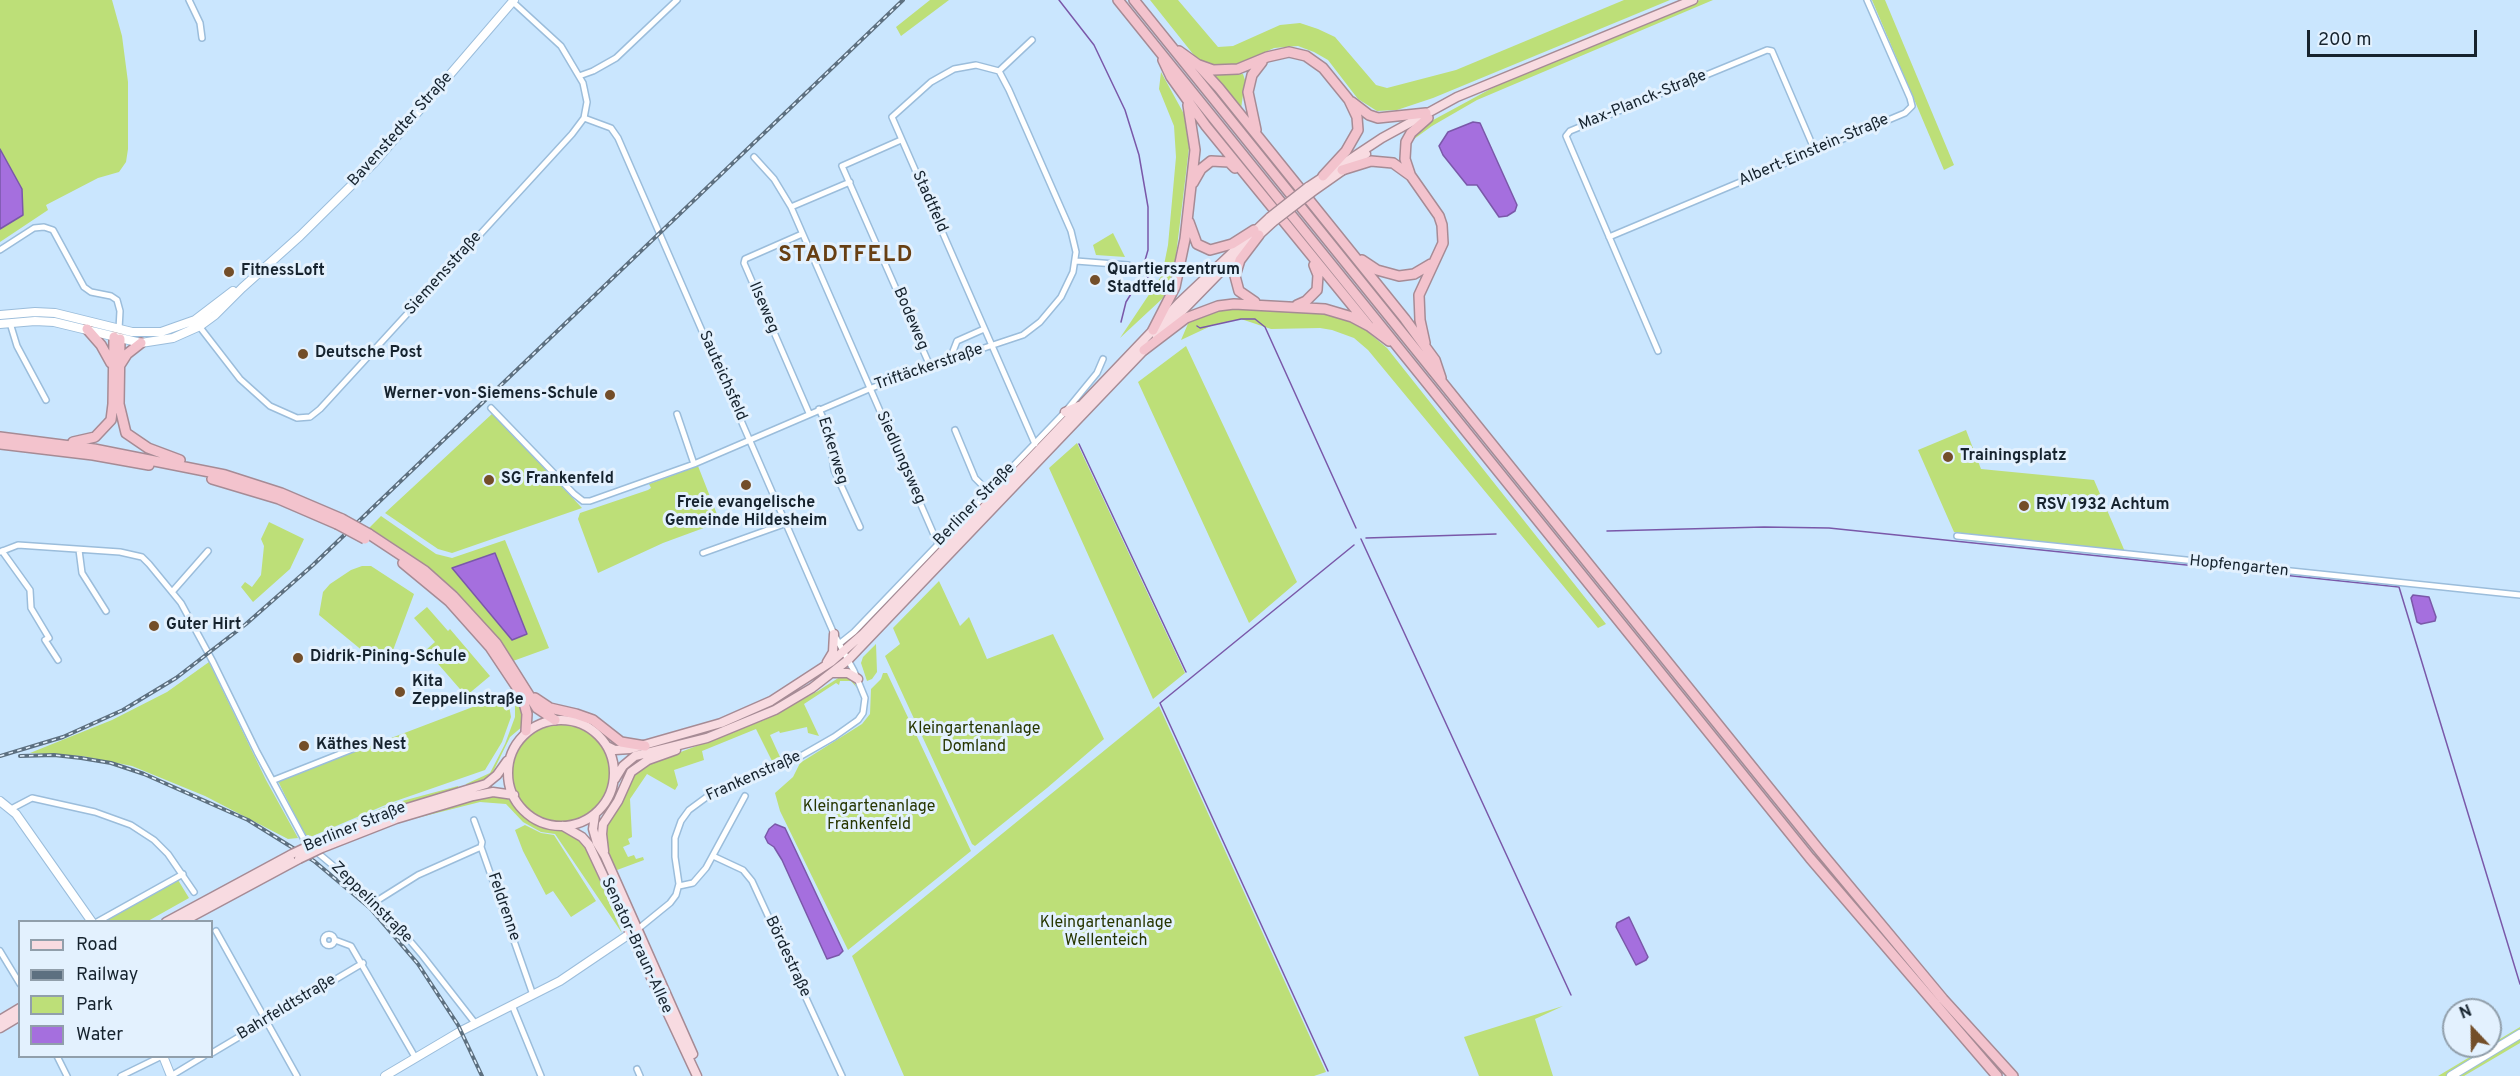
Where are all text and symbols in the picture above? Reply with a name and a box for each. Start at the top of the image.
scale bar [2310,18,2480,56]
text: 200 m [2318,29,2371,52]
street label: Max-Planck-Straße [1576,67,1710,135]
street label: Bavenstedter Straße [345,69,457,191]
street label: Albert-Einstein-Straße [1736,111,1892,191]
street label: Stadtfeld [907,168,951,236]
street label: Siemensstraße [401,228,487,320]
district label: STADTFELD [778,244,914,270]
place label: Quartierszentrum Stadtfeld [1107,261,1240,299]
place label: FitnessLoft [241,262,325,282]
marker: FitnessLoft [222,265,236,279]
marker: Quartierszentrum Stadtfeld [1088,273,1102,287]
street label: Ilseweg [744,280,782,336]
street label: Bodeweg [888,285,932,353]
street label: Sauteichsfeld [694,328,750,424]
street label: Triftäckerstraße [872,340,986,396]
place label: Deutsche Post [315,344,422,364]
marker: Deutsche Post [296,347,310,361]
place label: Werner-von-Siemens-Schule [384,385,598,405]
marker: Werner-von-Siemens-Schule [603,388,617,402]
street label: Siedlungsweg [871,409,929,507]
street label: Eckerweg [813,415,851,487]
place label: Trainingsplatz [1960,447,2067,467]
marker: Trainingsplatz [1941,450,1955,464]
street label: Berliner Straße [930,459,1020,551]
place label: SG Frankenfeld [501,470,614,490]
marker: SG Frankenfeld [482,473,496,487]
marker: Freie evangelische Gemeinde Hildesheim [739,478,753,492]
place label: Freie evangelische Gemeinde Hildesheim [665,494,827,532]
place label: RSV 1932 Achtum [2036,496,2169,516]
marker: RSV 1932 Achtum [2017,499,2031,513]
street label: Hopfengarten [2188,552,2290,582]
place label: Guter Hirt [166,616,241,636]
marker: Guter Hirt [147,619,161,633]
place label: Didrik-Pining-Schule [310,648,466,668]
marker: Didrik-Pining-Schule [291,651,305,665]
place label: Kita Zeppelinstraße [412,673,524,711]
marker: Kita Zeppelinstraße [393,685,407,699]
park label: Kleingartenanlage Domland [908,720,1040,758]
place label: Käthes Nest [316,736,406,756]
marker: Käthes Nest [297,739,311,753]
street label: Frankenstraße [704,748,804,806]
park label: Kleingartenanlage Frankenfeld [803,798,935,836]
street label: Berliner Straße [301,799,409,857]
street label: Zeppelinstraße [326,858,416,948]
street label: Feldrenne [482,870,524,944]
street label: Senator-Braun-Allee [596,875,676,1017]
street label: Bördestraße [760,913,814,1001]
park label: Kleingartenanlage Wellenteich [1040,914,1172,952]
legend [18,920,213,1058]
text: Road [76,934,118,957]
text: Railway [76,964,138,987]
street label: Bahrfeldtstraße [234,971,340,1045]
text: Park [76,994,113,1017]
north arrow [2442,998,2502,1058]
text: N [2457,1002,2475,1025]
text: Water [76,1024,123,1047]

